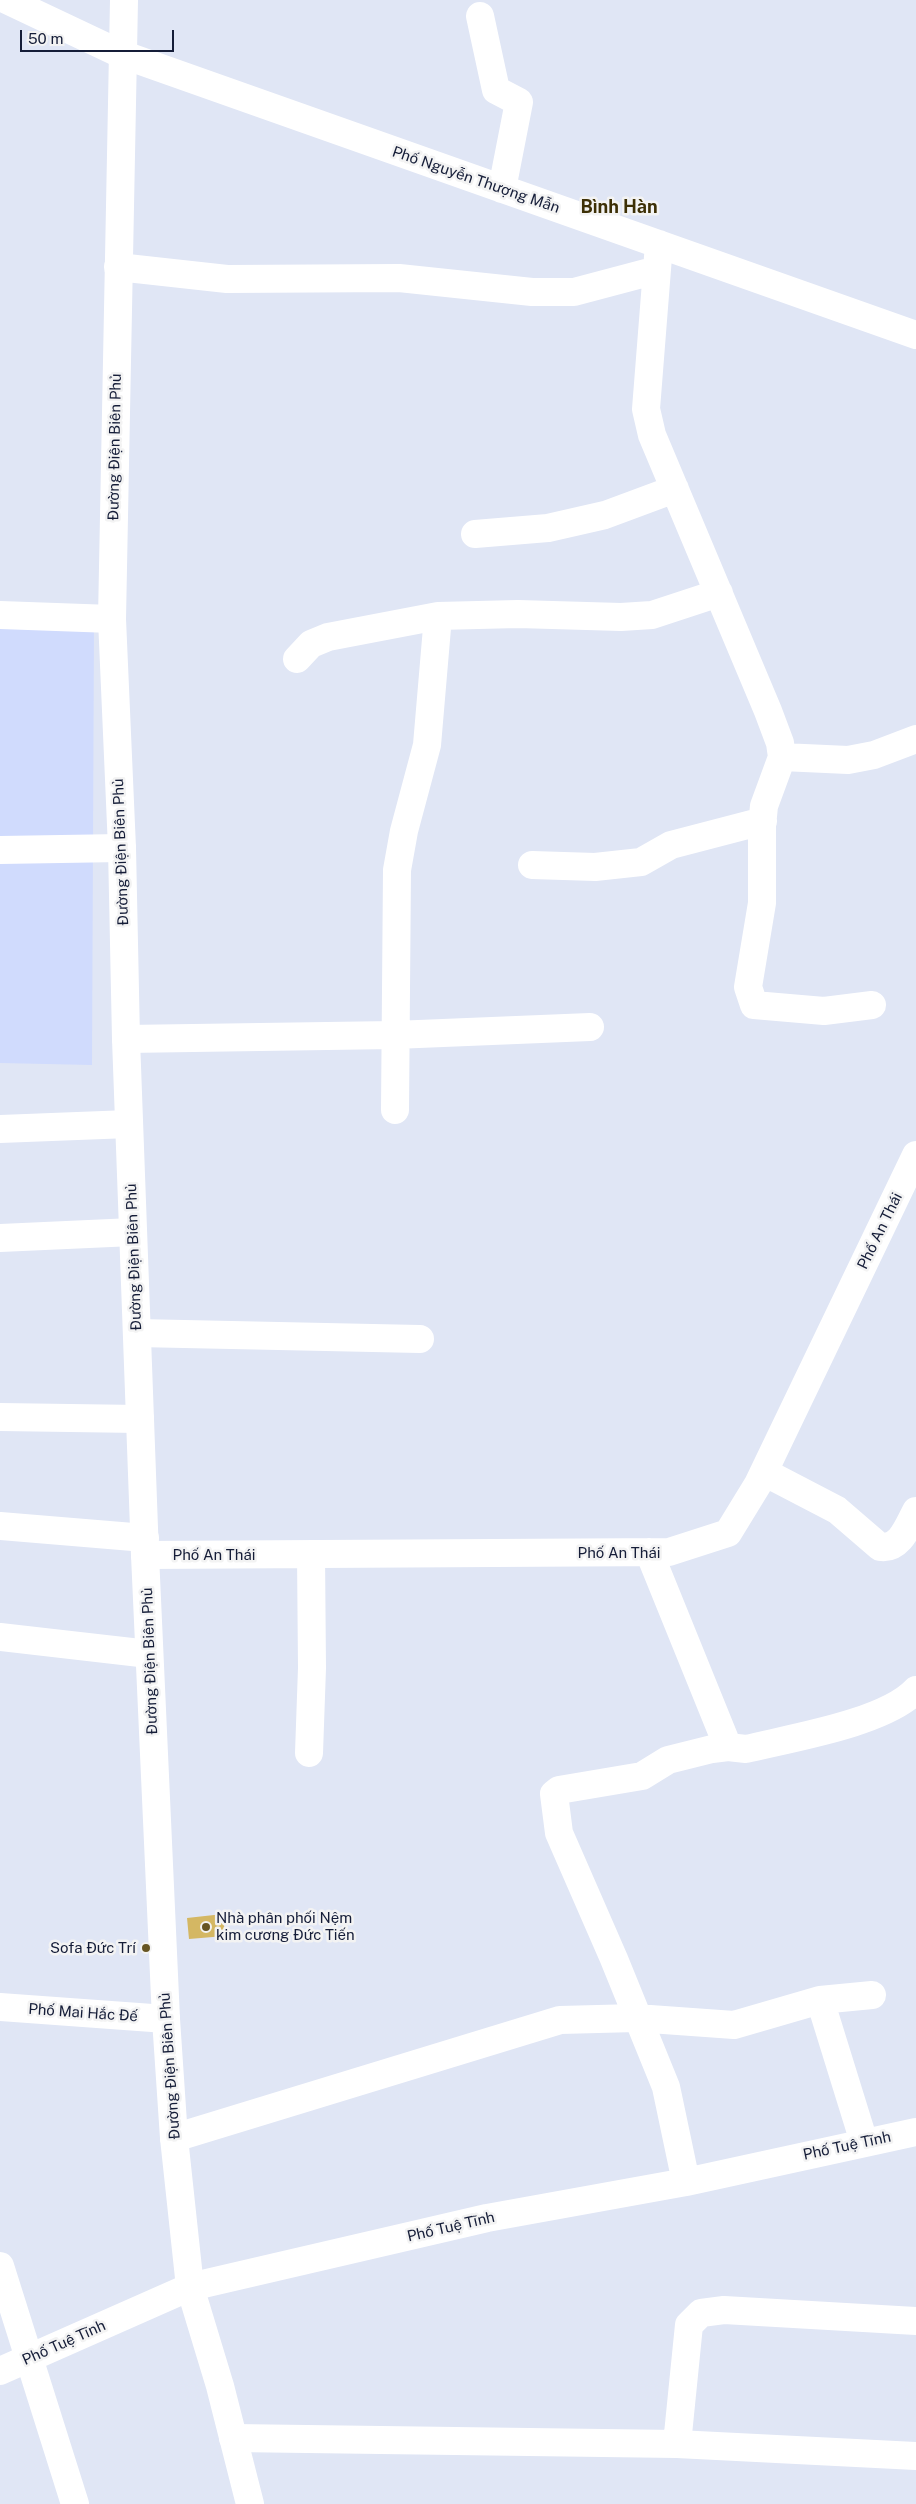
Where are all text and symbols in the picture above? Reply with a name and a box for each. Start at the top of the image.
scale bar [22,20,176,52]
text: 50 m [28,30,63,47]
street label: Phố Nguyễn Thượng Mẫn [390,143,562,217]
district label: Bình Hàn [580,196,658,218]
street label: Đường Điện Biên Phủ [105,373,125,521]
street label: Đường Điện Biên Phủ [109,778,133,926]
street label: Đường Điện Biên Phủ [122,1183,146,1331]
street label: Phố An Thái [854,1190,906,1272]
street label: Phố An Thái [578,1544,660,1562]
street label: Phố An Thái [173,1546,255,1564]
street label: Đường Điện Biên Phủ [138,1587,162,1735]
place label: Nhà phân phối Nệm kim cương Đức Tiến [216,1909,355,1944]
marker: Nhà phân phối Nệm kim cương Đức Tiến [200,1921,212,1933]
place label: Sofa Đức Trí [50,1939,136,1957]
marker: Sofa Đức Trí [140,1942,152,1954]
street label: Đường Điện Biên Phủ [156,1992,184,2140]
street label: Phố Mai Hắc Đế [28,2000,138,2026]
street label: Phố Tuệ Tĩnh [801,2128,893,2164]
street label: Phố Tuệ Tĩnh [405,2208,497,2246]
street label: Phố Tuệ Tĩnh [20,2317,108,2369]

